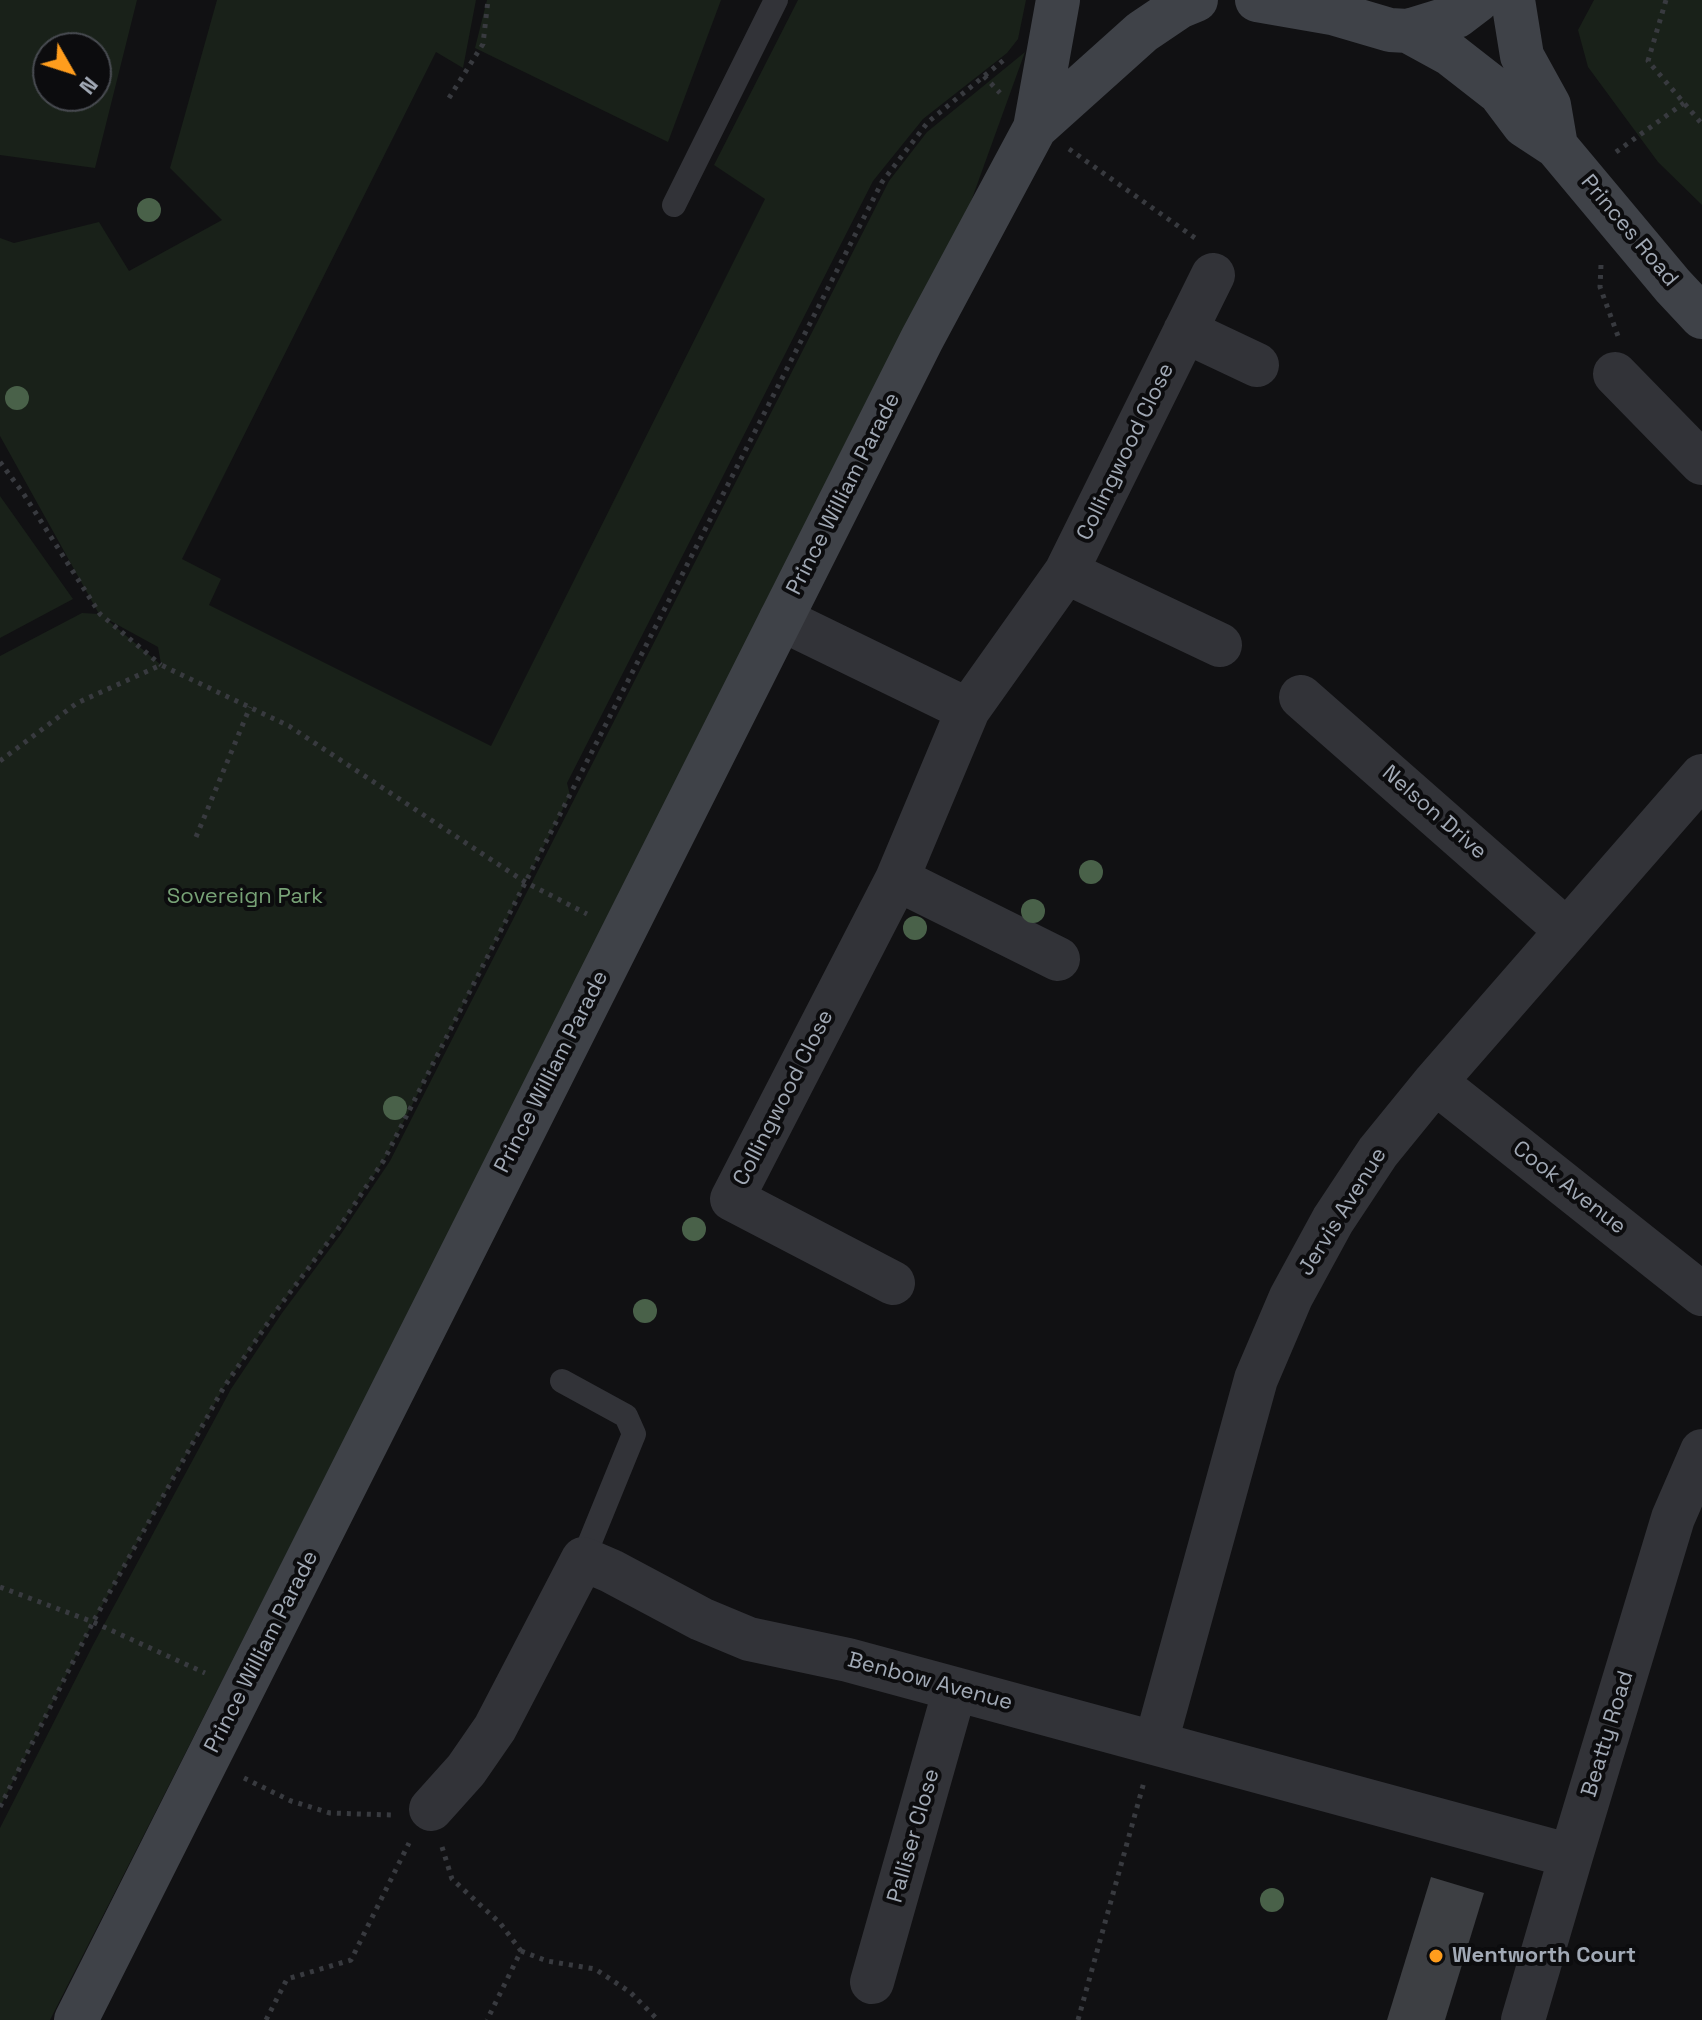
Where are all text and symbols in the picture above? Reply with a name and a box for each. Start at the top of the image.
north arrow [32,32,112,112]
text: N [74,71,105,100]
street label: Princes Road [1575,170,1683,292]
street label: Collingwood Close [1072,359,1180,545]
street label: Prince William Parade [782,389,906,599]
street label: Nelson Drive [1376,760,1492,866]
park label: Sovereign Park [167,884,323,910]
street label: Prince William Parade [490,967,614,1177]
street label: Collingwood Close [728,1006,840,1190]
street label: Cook Avenue [1507,1136,1631,1240]
street label: Jervis Avenue [1293,1143,1393,1281]
street label: Prince William Parade [200,1547,324,1757]
street label: Benbow Avenue [845,1647,1015,1717]
street label: Beatty Road [1576,1668,1640,1800]
street label: Palliser Close [882,1766,946,1906]
place label: Wentworth Court [1452,1943,1636,1969]
marker: Wentworth Court [1427,1947,1445,1965]

